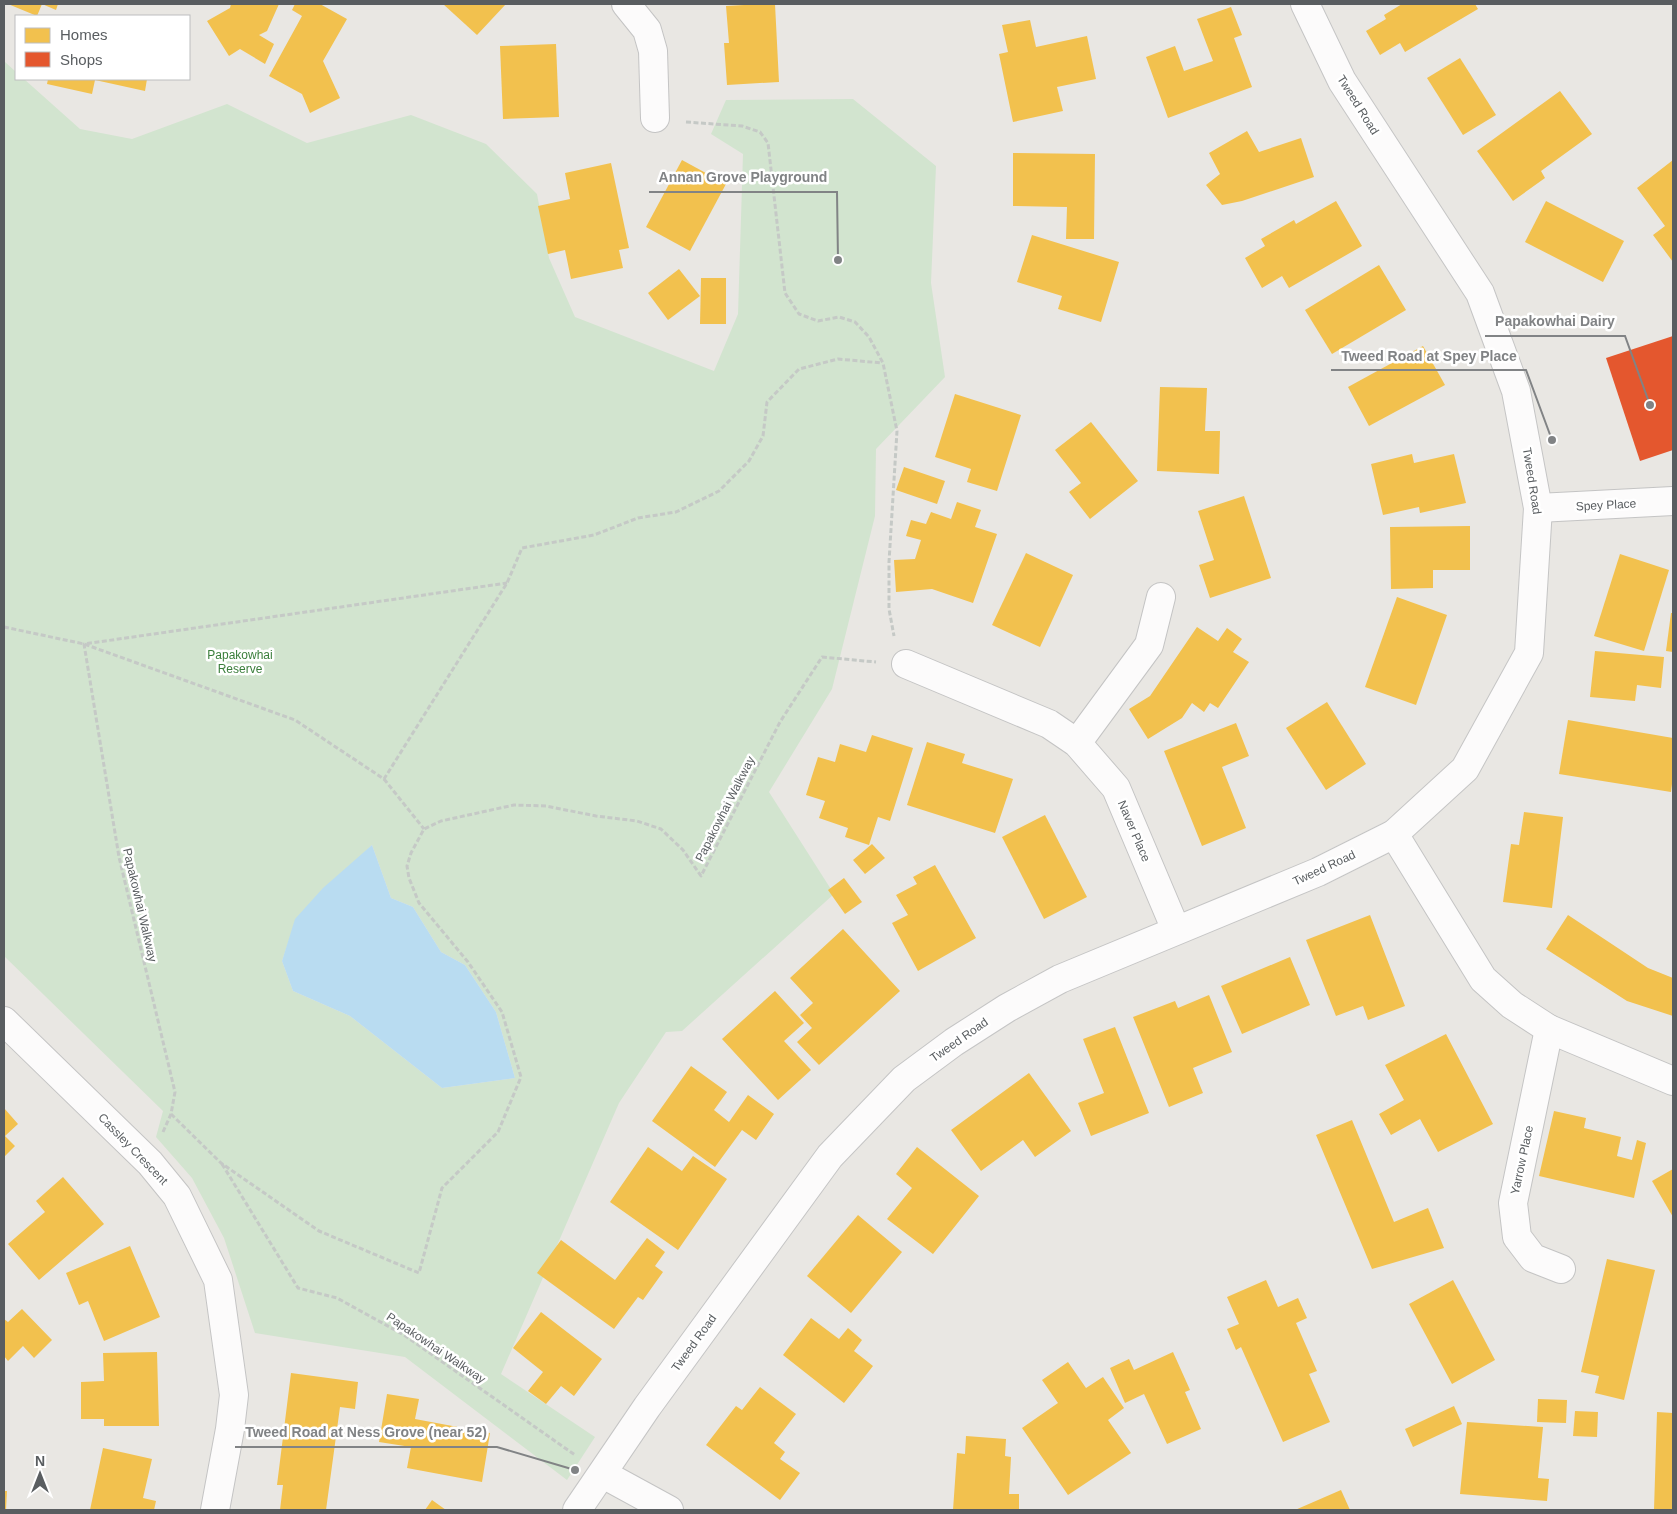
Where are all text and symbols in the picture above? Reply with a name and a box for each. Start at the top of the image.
legend [15,15,190,80]
text: Homes [60,26,108,43]
text: Shops [60,51,103,68]
street label: Tweed Road [1334,73,1382,137]
callout: Annan Grove Playground [649,163,837,192]
text: Annan Grove Playground [659,169,827,185]
callout: Papakowhai Dairy [1485,307,1625,336]
text: Papakowhai Dairy [1495,313,1615,329]
callout: Tweed Road at Spey Place [1331,341,1526,370]
text: Tweed Road at Spey Place [1341,348,1517,364]
street label: Tweed Road [1520,447,1544,515]
street label: Spey Place [1575,496,1637,514]
park label: Papakowhai Reserve [207,648,273,676]
street label: Papakowhai Walkway [692,754,758,864]
street label: Naver Place [1115,798,1153,864]
street label: Papakowhai Walkway [120,847,160,963]
street label: Tweed Road [1291,847,1357,889]
street label: Tweed Road [927,1015,991,1065]
street label: Cassley Crescent [95,1110,171,1188]
street label: Yarrow Place [1508,1124,1536,1196]
street label: Papakowhai Walkway [384,1310,488,1386]
street label: Tweed Road [669,1312,719,1374]
callout: Tweed Road at Ness Grove (near 52) [235,1418,497,1447]
text: Tweed Road at Ness Grove (near 52) [245,1424,487,1440]
north arrow [15,1449,65,1499]
text: N [35,1453,45,1469]

